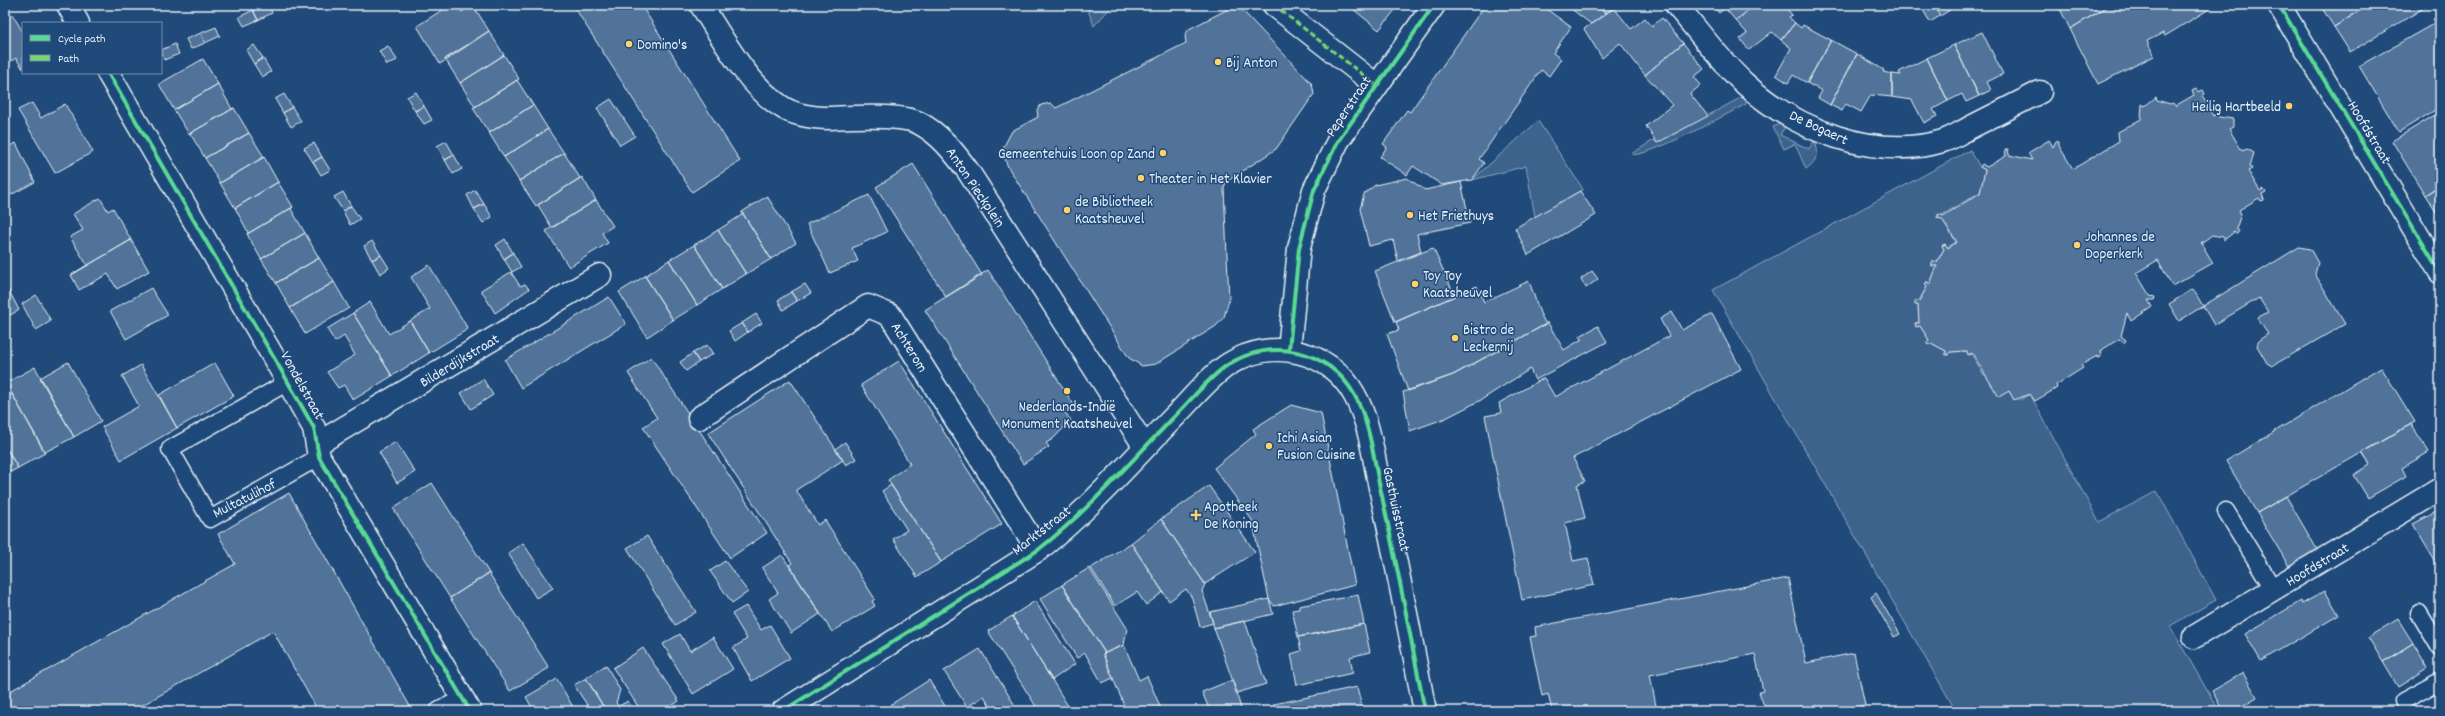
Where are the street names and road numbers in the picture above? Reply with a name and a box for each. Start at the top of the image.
street label: Peperstraat [1321,72,1378,142]
street label: Hoofdstraat [2341,97,2396,169]
street label: De Bogaert [1785,106,1852,152]
street label: Anton Pieckplein [939,144,1009,233]
street label: Achterom [884,319,932,378]
street label: Bilderdijkstraat [416,329,504,394]
street label: Vondelstraat [273,348,329,425]
street label: Gasthuisstraat [1375,465,1415,554]
street label: Multatulihof [209,474,281,525]
street label: Marktstraat [1008,501,1077,562]
street label: Hoofdstraat [2282,538,2354,593]

